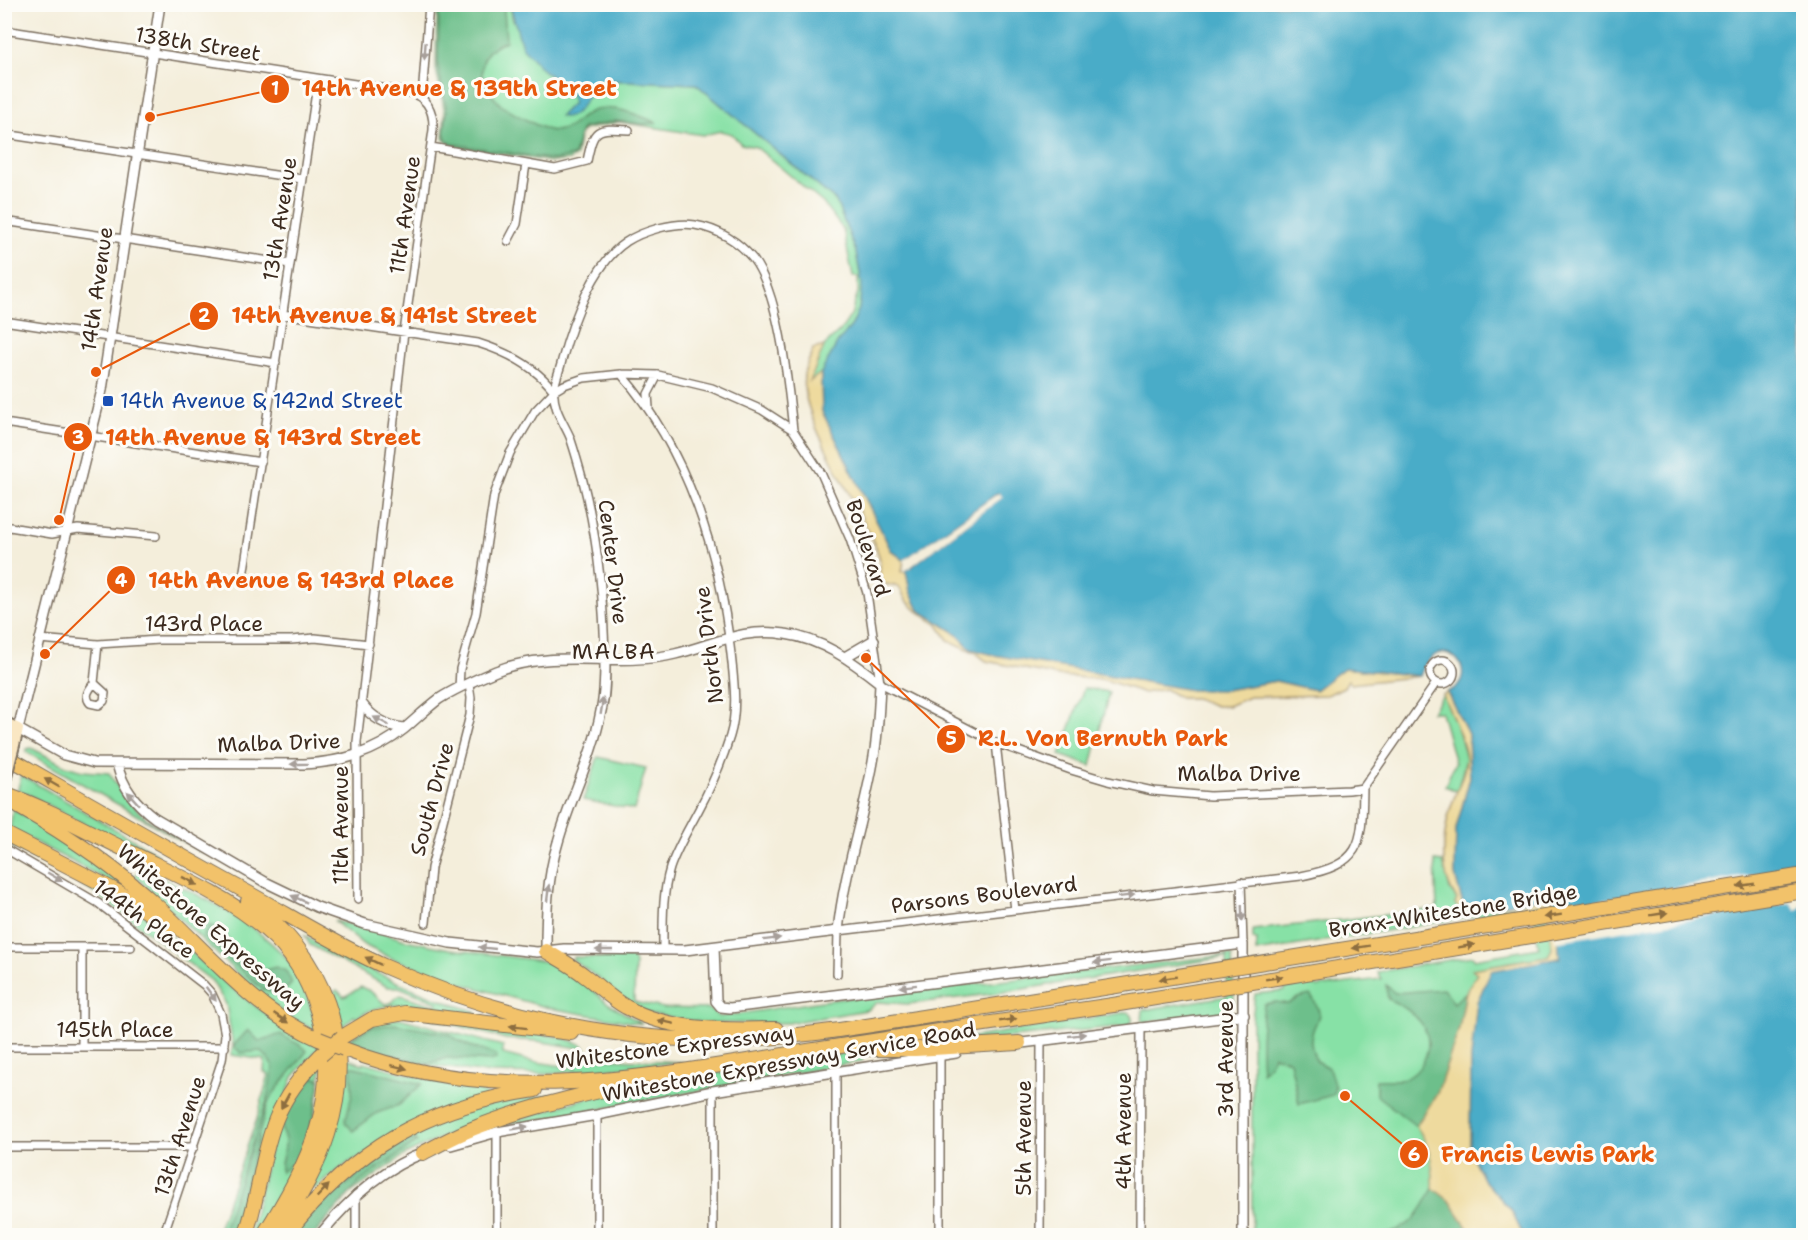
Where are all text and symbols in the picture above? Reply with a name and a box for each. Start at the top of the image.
street label: 138th Street [133,20,263,68]
one-way arrow [420,42,430,61]
callout: 14th Avenue & 139th Street [260,69,629,109]
text: 14th Avenue & 139th Street [301,74,617,103]
text: 1 [271,77,279,101]
street label: 11th Avenue [383,154,427,276]
street label: 13th Avenue [256,155,304,283]
street label: 14th Avenue [74,225,120,353]
callout: 14th Avenue & 141st Street [189,296,549,336]
text: 14th Avenue & 141st Street [231,301,537,330]
text: 2 [198,304,211,328]
place label: 14th Avenue & 142nd Street [120,387,403,415]
marker: 14th Avenue & 142nd Street [101,394,115,408]
callout: 14th Avenue & 143rd Street [63,417,433,457]
text: 14th Avenue & 143rd Street [105,423,421,452]
text: 3 [72,426,84,450]
street label: Boulevard [839,496,897,600]
street label: Center Drive [591,498,635,626]
callout: 14th Avenue & 143rd Place [106,560,466,600]
text: 14th Avenue & 143rd Place [148,566,454,595]
text: 4 [115,569,128,593]
street label: North Drive [688,585,730,705]
street label: 143rd Place [145,610,263,638]
district label: MALBA [572,637,656,666]
one-way arrow [598,696,607,715]
one-way arrow [372,716,390,726]
callout: R.L. Von Bernuth Park [936,719,1241,759]
text: R.L. Von Bernuth Park [978,724,1228,753]
street label: Malba Drive [217,727,341,759]
text: 5 [945,727,957,751]
street label: South Drive [403,739,461,859]
one-way arrow [290,759,309,769]
street label: Malba Drive [1177,760,1301,788]
street label: 11th Avenue [327,765,355,885]
one-way arrow [44,777,60,788]
one-way arrow [127,791,140,806]
street label: Whitestone Expressway [111,838,311,1016]
street label: Parsons Boulevard [890,870,1078,920]
one-way arrow [47,872,63,883]
street label: 144th Place [88,873,200,965]
one-way arrow [182,876,199,885]
street label: Bronx-Whitestone Bridge [1327,878,1579,944]
one-way arrow [1736,880,1755,889]
one-way arrow [543,883,552,902]
one-way arrow [1116,892,1135,901]
one-way arrow [290,894,308,904]
one-way arrow [1237,904,1246,923]
one-way arrow [1649,909,1668,918]
one-way arrow [1544,912,1563,921]
one-way arrow [763,935,782,944]
one-way arrow [1457,942,1476,951]
one-way arrow [478,943,497,953]
one-way arrow [1351,943,1370,952]
one-way arrow [595,945,614,955]
one-way arrow [365,956,382,965]
one-way arrow [1092,957,1111,966]
one-way arrow [1159,973,1178,982]
one-way arrow [1265,974,1284,983]
one-way arrow [899,981,918,990]
one-way arrow [204,986,216,1001]
street label: 3rd Avenue [1212,1000,1240,1118]
one-way arrow [273,1012,289,1023]
street label: Whitestone Expressway Service Road [600,1015,978,1109]
street label: 145th Place [56,1016,174,1044]
one-way arrow [999,1016,1018,1025]
one-way arrow [656,1017,675,1026]
street label: Whitestone Expressway [554,1018,796,1076]
one-way arrow [508,1022,527,1032]
one-way arrow [1068,1030,1087,1040]
one-way arrow [390,1063,409,1073]
street label: 13th Avenue [147,1072,213,1200]
street label: 4th Avenue [1110,1072,1138,1190]
street label: 5th Avenue [1010,1080,1038,1196]
one-way arrow [280,1093,290,1110]
one-way arrow [510,1123,529,1132]
callout: Francis Lewis Park [1399,1134,1667,1174]
text: Francis Lewis Park [1441,1140,1655,1169]
text: 6 [1408,1143,1420,1167]
one-way arrow [316,1183,330,1198]

